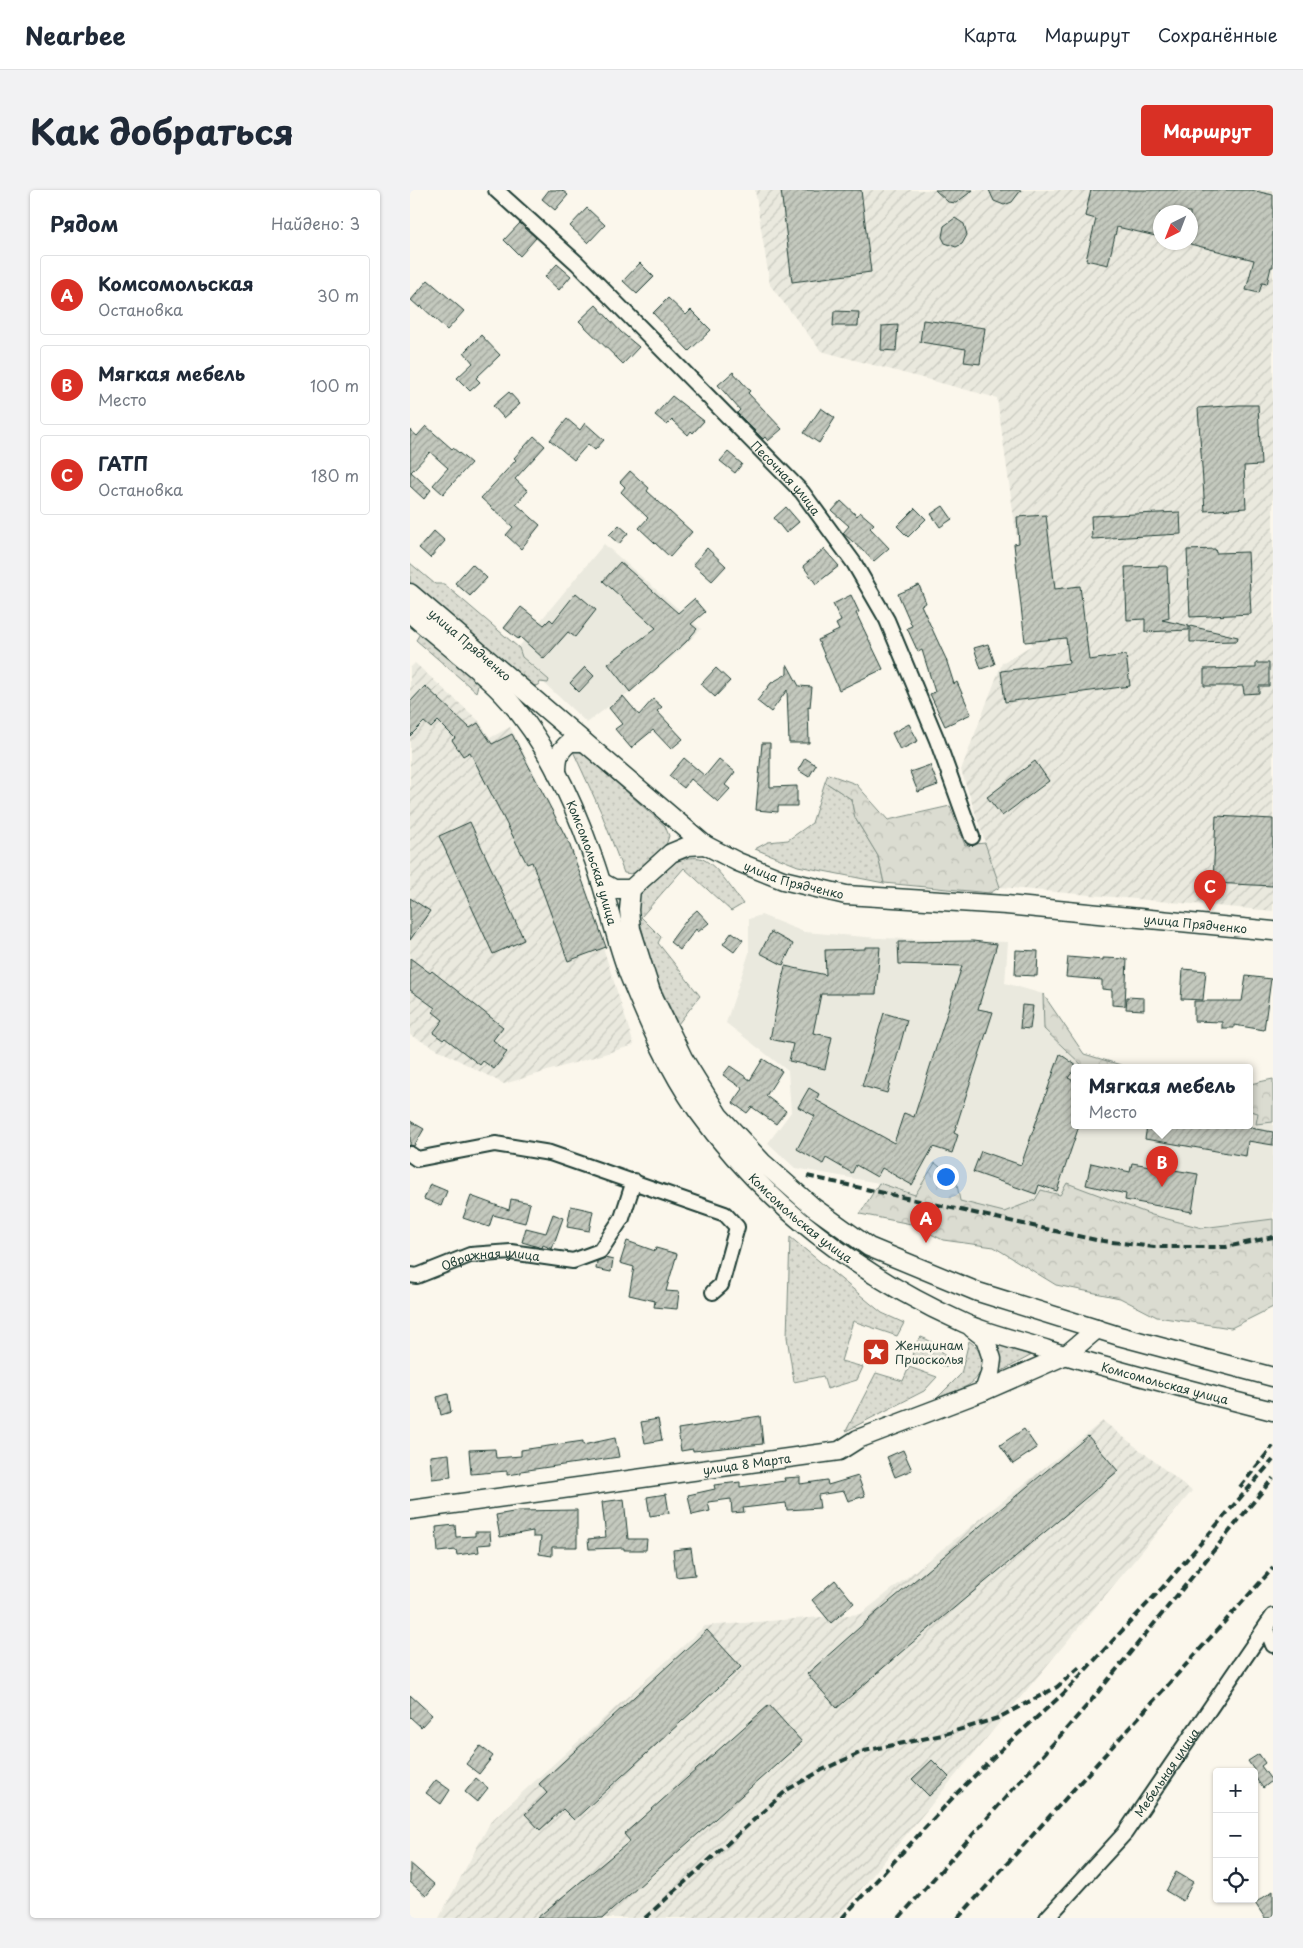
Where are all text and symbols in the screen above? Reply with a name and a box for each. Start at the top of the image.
text: Nearbee [25,17,126,53]
text: Карта [964,21,1016,48]
text: Маршрут [1044,21,1130,48]
text: Сохранённые [1158,21,1278,48]
text: Как добраться [30,104,294,157]
button: Маршрут [1141,105,1273,156]
north arrow [1153,205,1198,250]
text: Рядом [50,207,118,239]
text: Найдено: 3 [271,211,360,235]
text: Комсомольская [98,269,254,297]
text: A [61,283,73,307]
text: 30 m [317,283,359,307]
text: Остановка [98,297,183,321]
text: Мягкая мебель [98,359,245,387]
text: B [62,373,72,397]
text: 100 m [310,373,359,397]
text: Место [98,387,147,411]
street label: Песочная улица [747,437,825,519]
text: ГАТП [98,449,148,477]
text: C [61,463,73,487]
text: 180 m [311,463,359,487]
text: Остановка [98,477,183,501]
street label: улица Прядченко [425,604,516,685]
street label: Комсомольская улица [562,797,622,928]
street label: улица Прядченко [741,856,846,903]
pin: C [1194,870,1226,911]
street label: улица Прядченко [1143,909,1248,937]
popup [1071,1064,1253,1129]
text: Мягкая мебель [1088,1071,1236,1099]
text: Место [1088,1099,1137,1123]
pin: B [1146,1146,1178,1187]
your location [933,1164,959,1190]
street label: Комсомольская улица [745,1169,857,1267]
pin: A [910,1202,942,1243]
street label: Овражная улица [438,1243,542,1275]
place label: Женщинам Приосколья [895,1336,964,1368]
place icon: Женщинам Приосколья [861,1337,891,1367]
street label: Комсомольская улица [1099,1357,1231,1408]
street label: улица 8 Марта [701,1449,793,1479]
street label: Мебельная улица [1130,1724,1203,1820]
map controls [1213,1768,1258,1903]
button: + [1213,1768,1258,1813]
button: − [1213,1813,1258,1858]
button: locate [1213,1858,1258,1903]

